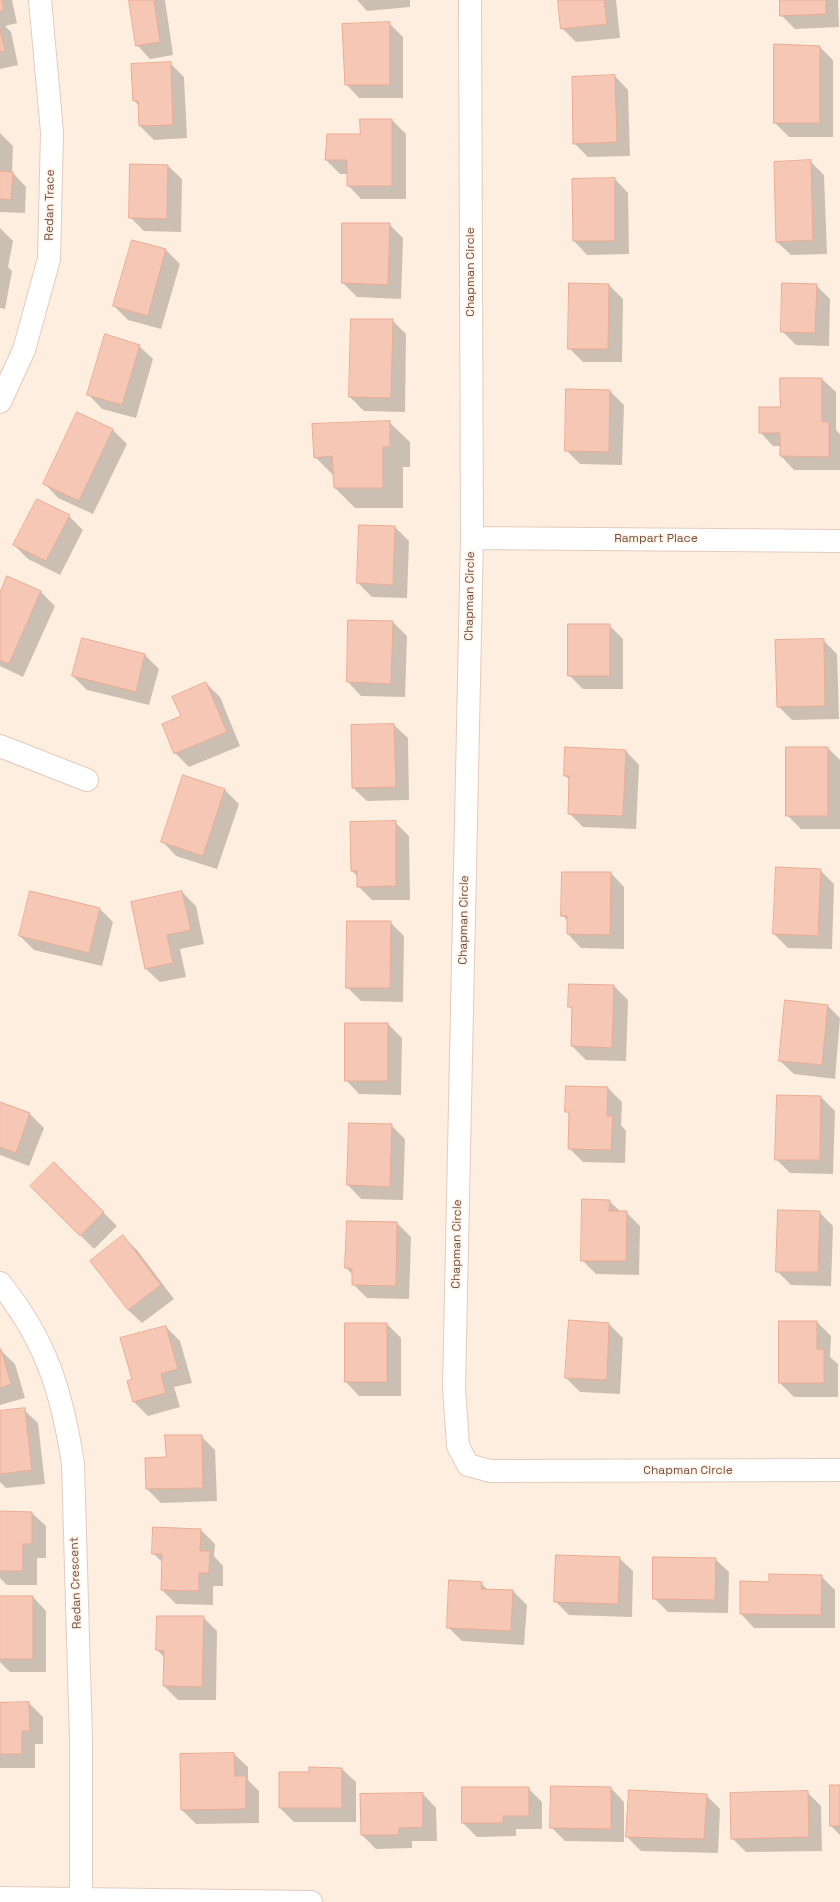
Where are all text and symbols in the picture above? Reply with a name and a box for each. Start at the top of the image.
street label: Redan Trace [42,169,58,241]
street label: Chapman Circle [464,227,478,317]
street label: Rampart Place [614,532,698,546]
street label: Chapman Circle [462,551,478,641]
street label: Chapman Circle [456,875,472,965]
street label: Chapman Circle [449,1199,465,1289]
street label: Chapman Circle [643,1464,733,1478]
street label: Redan Crescent [67,1537,85,1629]

